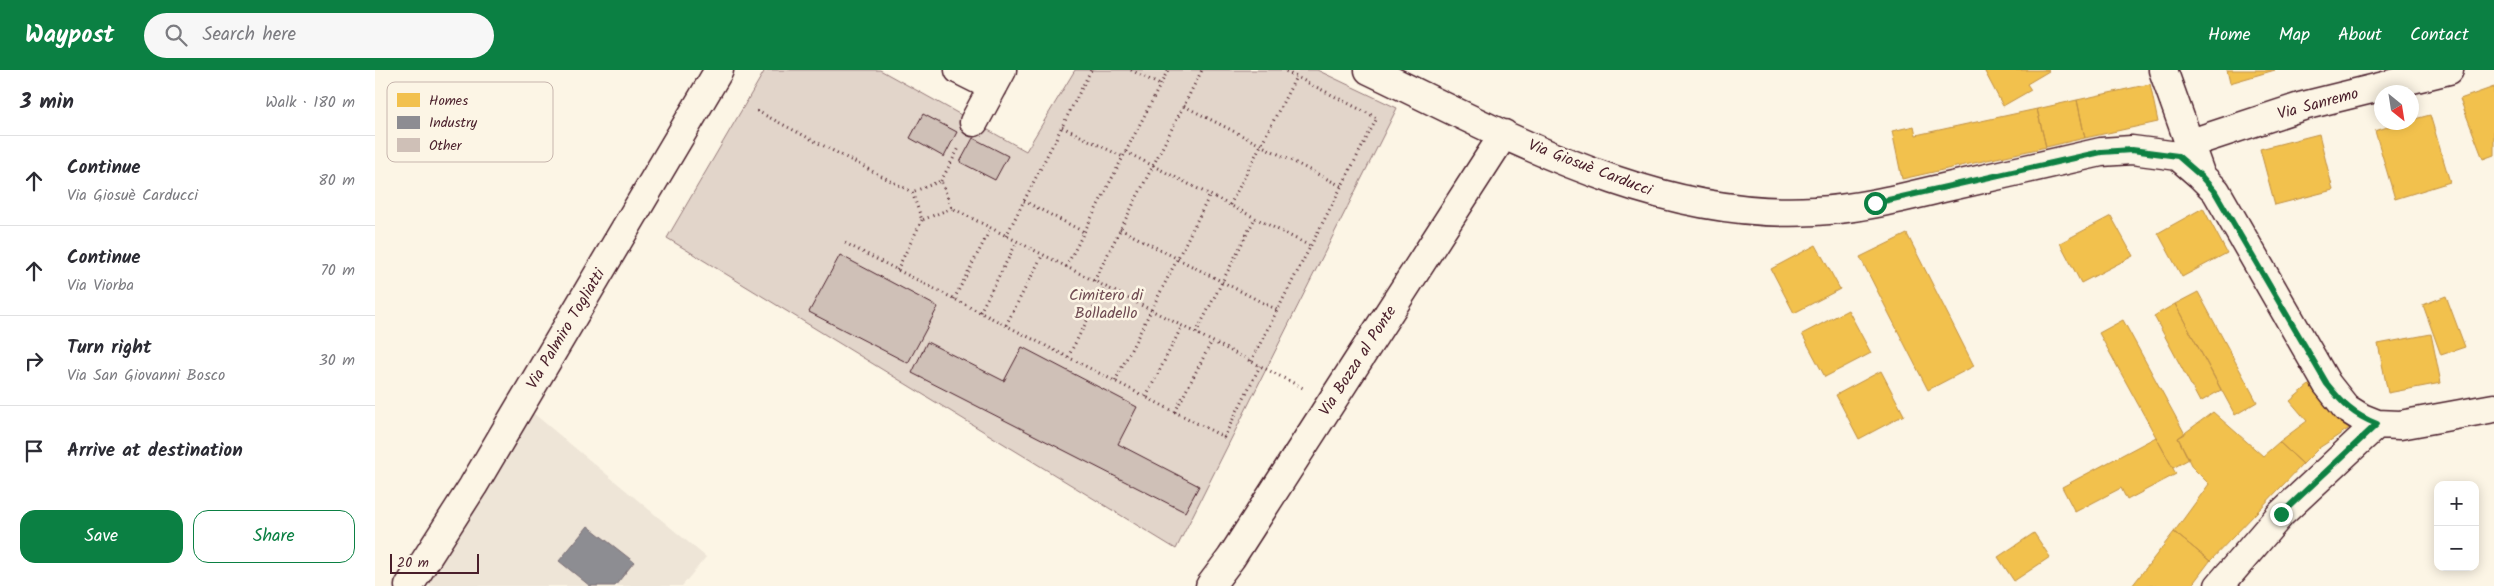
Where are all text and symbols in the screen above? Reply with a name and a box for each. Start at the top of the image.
search box [144,13,494,58]
text: Waypost [25,16,114,55]
text: Search here [202,20,296,50]
icon: search [162,21,190,49]
text: Home [2208,21,2251,50]
text: Map [2279,21,2310,50]
text: About [2338,21,2382,50]
text: Contact [2410,21,2469,50]
street label: Via Sanremo [2275,81,2361,127]
legend [387,82,553,162]
north arrow [2374,85,2419,130]
text: 3 min [20,86,74,119]
text: Walk · 180 m [265,90,355,115]
text: Homes [429,90,468,112]
text: Industry [429,112,478,134]
street label: Via Giosuè Carducci [1524,133,1657,204]
text: Other [429,135,463,157]
text: Continue [67,153,140,183]
icon: ahead [20,167,48,195]
text: 80 m [318,168,355,193]
text: Via Giosuè Carducci [67,183,198,208]
route start [1864,192,1887,215]
text: Continue [67,243,140,273]
icon: ahead [20,257,48,285]
text: 70 m [320,258,355,283]
street label: Via Palmiro Togliatti [520,263,613,394]
text: Via Viorba [67,273,134,298]
park label: Cimitero di Bolladello [1069,283,1144,326]
street label: Via Bozza al Ponte [1313,301,1403,421]
text: Turn right [67,333,152,363]
icon: right [20,347,48,375]
text: 30 m [319,348,355,373]
text: Via San Giovanni Bosco [67,363,225,388]
text: Arrive at destination [67,436,243,466]
icon: arrive [20,437,48,465]
map controls [2434,481,2479,571]
button: + [2434,481,2479,526]
route end [2270,503,2293,526]
button: Save [20,510,183,563]
button: Share [193,510,355,563]
button: − [2434,526,2479,571]
scale bar [390,551,479,574]
text: 20 m [397,552,429,574]

